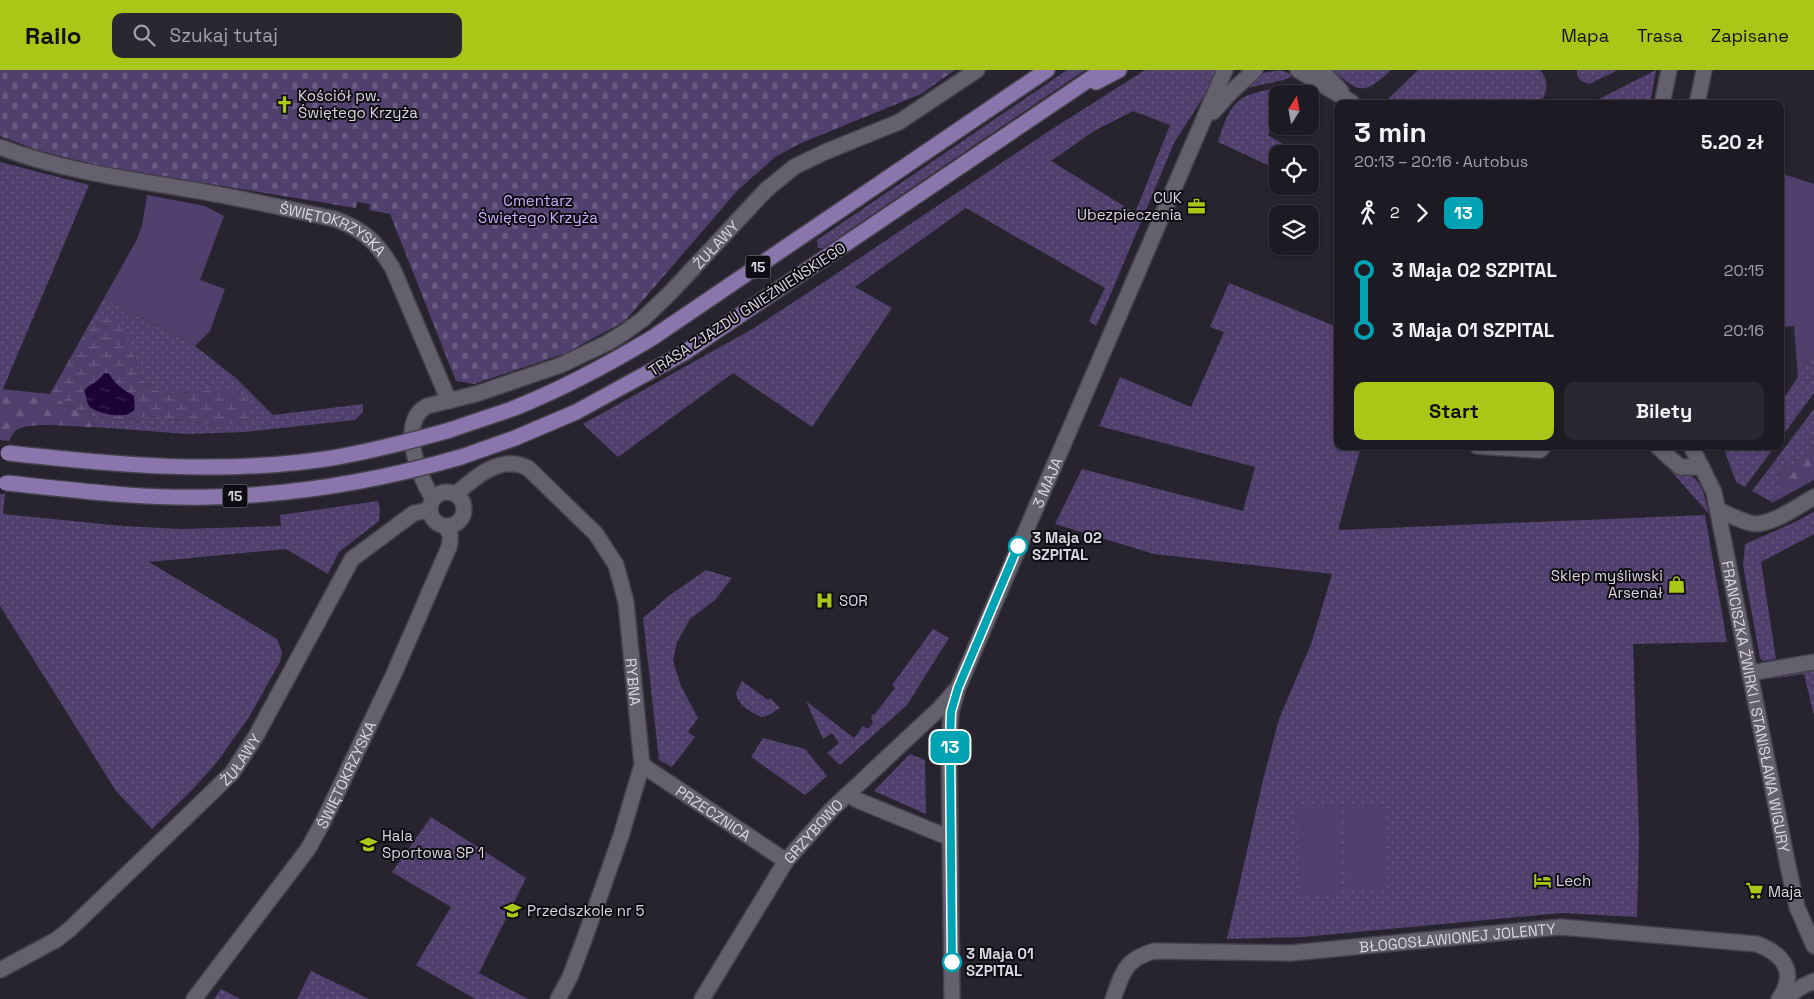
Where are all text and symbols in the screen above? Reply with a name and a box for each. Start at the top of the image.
search box [112,13,462,58]
text: Railo [25,20,82,51]
icon: search [130,21,158,49]
text: Szukaj tutaj [170,23,278,48]
text: Mapa [1561,24,1609,47]
text: Trasa [1637,24,1683,47]
text: Zapisane [1711,24,1789,47]
north arrow [1269,85,1319,135]
map controls [1269,85,1319,255]
place label: Kościół pw. Świętego Krzyża [298,86,418,122]
church icon: Kościół pw. Świętego Krzyża [274,94,294,114]
text: 3 min [1354,114,1427,150]
text: 5.20 zł [1701,130,1764,155]
button: locate [1269,145,1319,195]
text: 20:13 – 20:16 · Autobus [1354,151,1528,172]
place label: CUK Ubezpieczenia [1077,188,1182,224]
park label: Cmentarz Świętego Krzyża [478,191,598,227]
office icon: CUK Ubezpieczenia [1186,196,1206,216]
street label: ŚWIĘTOKRZYSKA [278,198,391,260]
icon: walk [1354,199,1382,227]
icon: forward [1408,199,1436,227]
text: 13 [1454,201,1473,224]
text: 2 [1390,202,1400,223]
button: layers [1269,205,1319,255]
street label: ŻUŁAWY [688,216,742,272]
street label: TRASA ZJAZDU GNIEŹNIEŃSKIEGO [645,238,849,380]
road number: 15 [746,256,770,278]
text: 3 Maja 02 SZPITAL [1392,258,1557,283]
text: 20:15 [1724,260,1764,281]
text: 3 Maja 01 SZPITAL [1392,318,1554,343]
text: 20:16 [1724,320,1764,341]
button: Start [1354,382,1554,440]
button: Bilety [1564,382,1764,440]
street label: 3 MAJA [1028,454,1066,511]
road number: 15 [222,484,248,508]
place label: 3 Maja 02 SZPITAL [1032,528,1102,564]
marker: 3 Maja 02 SZPITAL [1008,536,1028,556]
street label: FRANCISZKA ŻWIRKI I STANISŁAWA WIGURY [1718,559,1795,854]
place label: Sklep myśliwski Arsenał [1551,566,1663,602]
shop icon: Sklep myśliwski Arsenał [1667,574,1687,594]
hospital icon: SOR [815,590,835,610]
place label: SOR [839,591,868,610]
street label: RYBNA [622,657,646,707]
street label: ŚWIĘTOKRZYSKA [312,717,380,832]
street label: ŻUŁAWY [216,730,265,789]
line badge: 13 [928,731,972,763]
text: 13 [940,735,960,758]
street label: PRZECZNICA [672,781,755,845]
street label: GRZYBOWO [779,795,847,867]
place label: Hala Sportowa SP 1 [382,826,484,862]
school or university icon: Hala Sportowa SP 1 [358,834,378,854]
hotel icon: Lech [1532,870,1552,890]
place label: Lech [1556,871,1591,890]
supermarket icon: Maja [1744,881,1764,901]
place label: Maja [1768,882,1802,901]
school or university icon: Przedszkole nr 5 [503,900,523,920]
place label: Przedszkole nr 5 [527,901,645,920]
street label: BŁOGOSŁAWIONEJ JOLENTY [1358,918,1556,956]
place label: 3 Maja 01 SZPITAL [966,944,1034,980]
marker: 3 Maja 01 SZPITAL [942,952,962,972]

